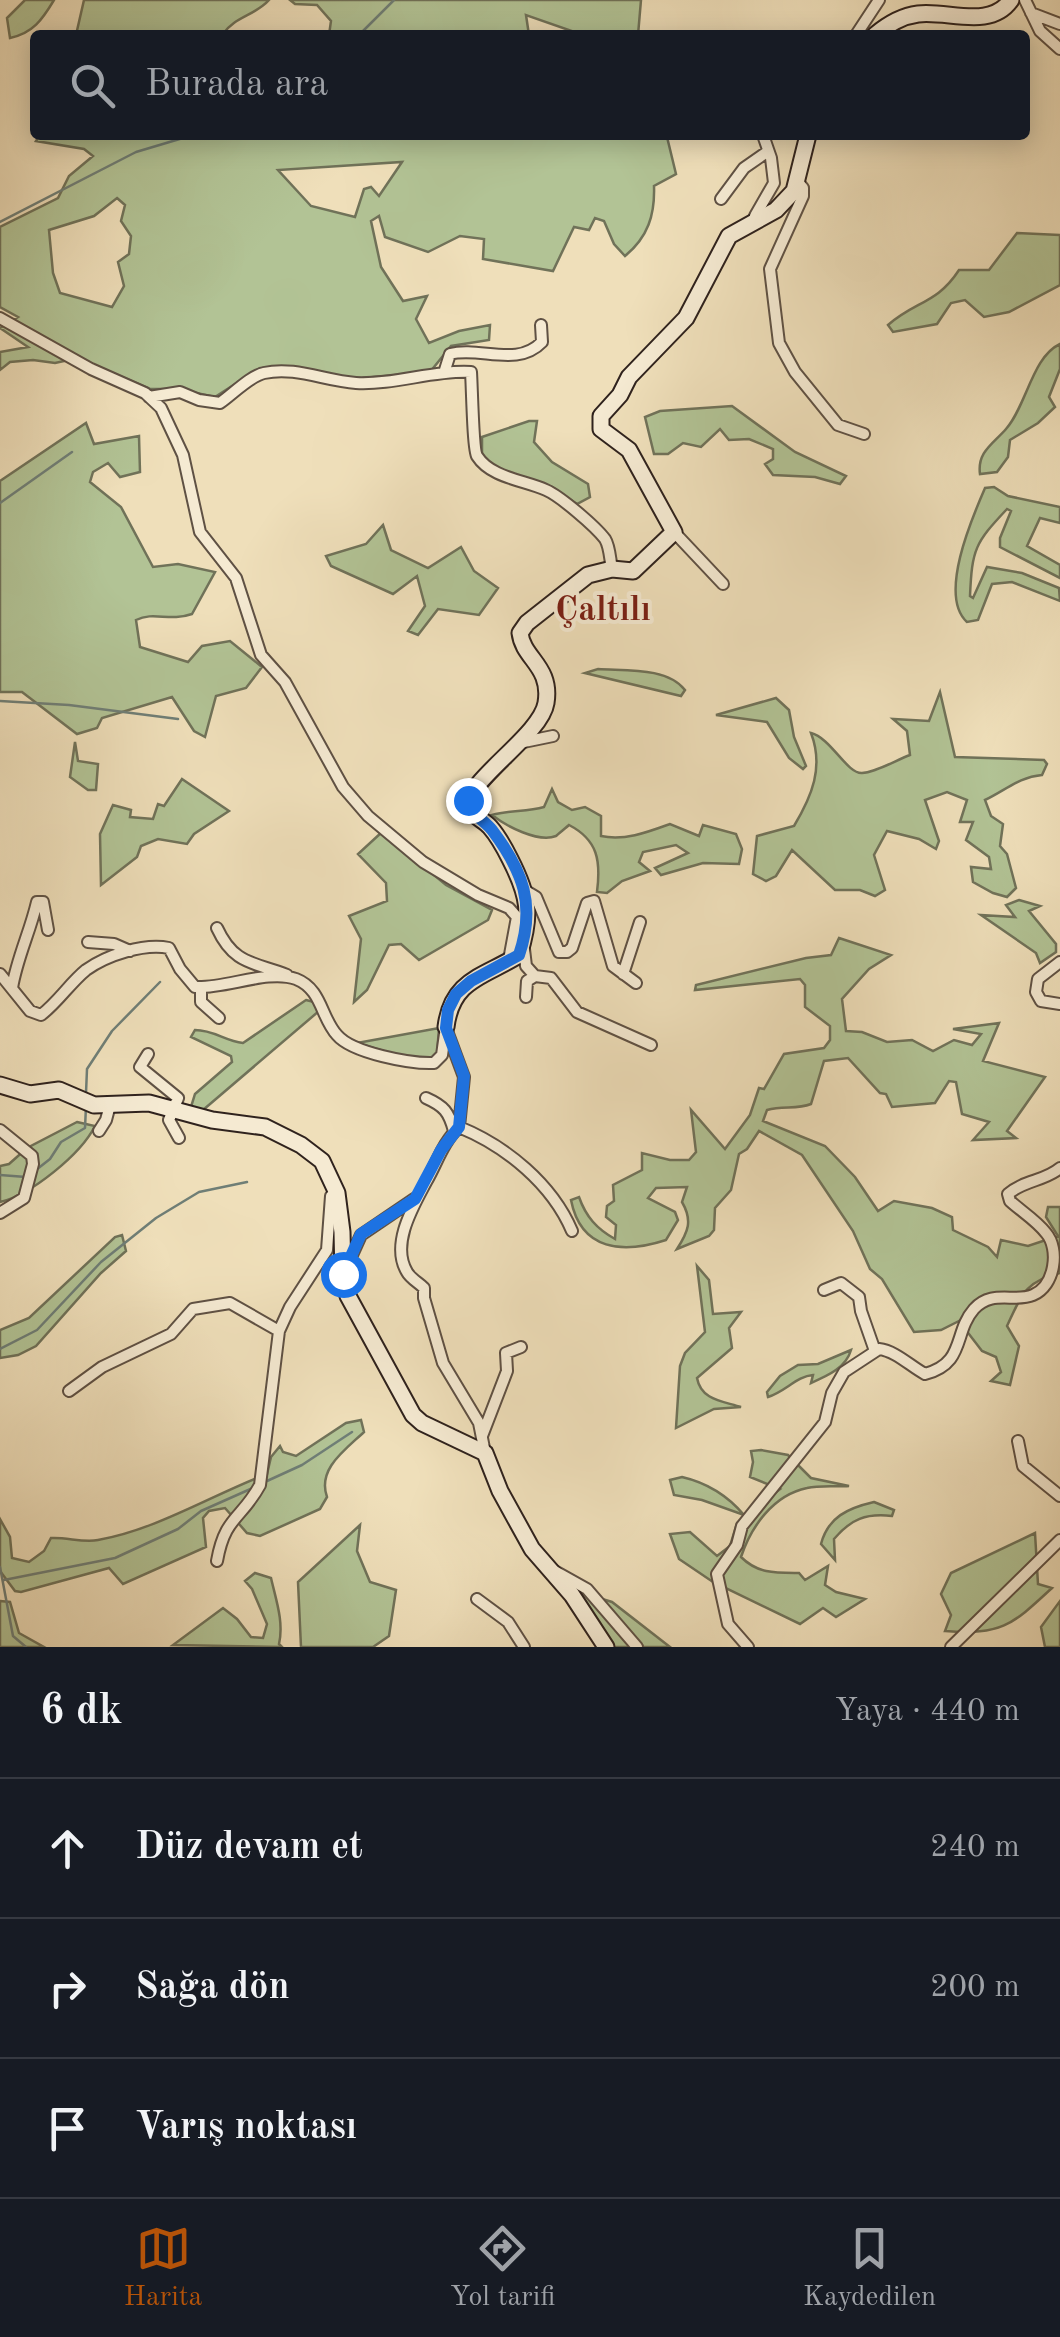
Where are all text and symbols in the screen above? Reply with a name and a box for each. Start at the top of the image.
search box [30,30,1030,140]
icon: search [65,58,120,113]
text: Burada ara [145,66,328,104]
district label: Çaltılı [555,593,651,628]
route end [446,778,492,824]
route start [321,1252,367,1298]
text: 6 dk [40,1691,122,1733]
text: Yaya · 440 m [835,1696,1020,1728]
icon: ahead [40,1821,95,1876]
text: Düz devam et [135,1829,363,1867]
text: 240 m [930,1832,1020,1864]
icon: right [40,1961,95,2016]
text: Sağa dön [135,1969,290,2007]
text: 200 m [930,1972,1020,2004]
icon: arrive [40,2101,95,2156]
text: Varış noktası [135,2109,357,2147]
tab: Harita [124,2221,202,2316]
tab: Yol tarifi [450,2221,555,2316]
tab: Kaydedilen [803,2221,936,2316]

